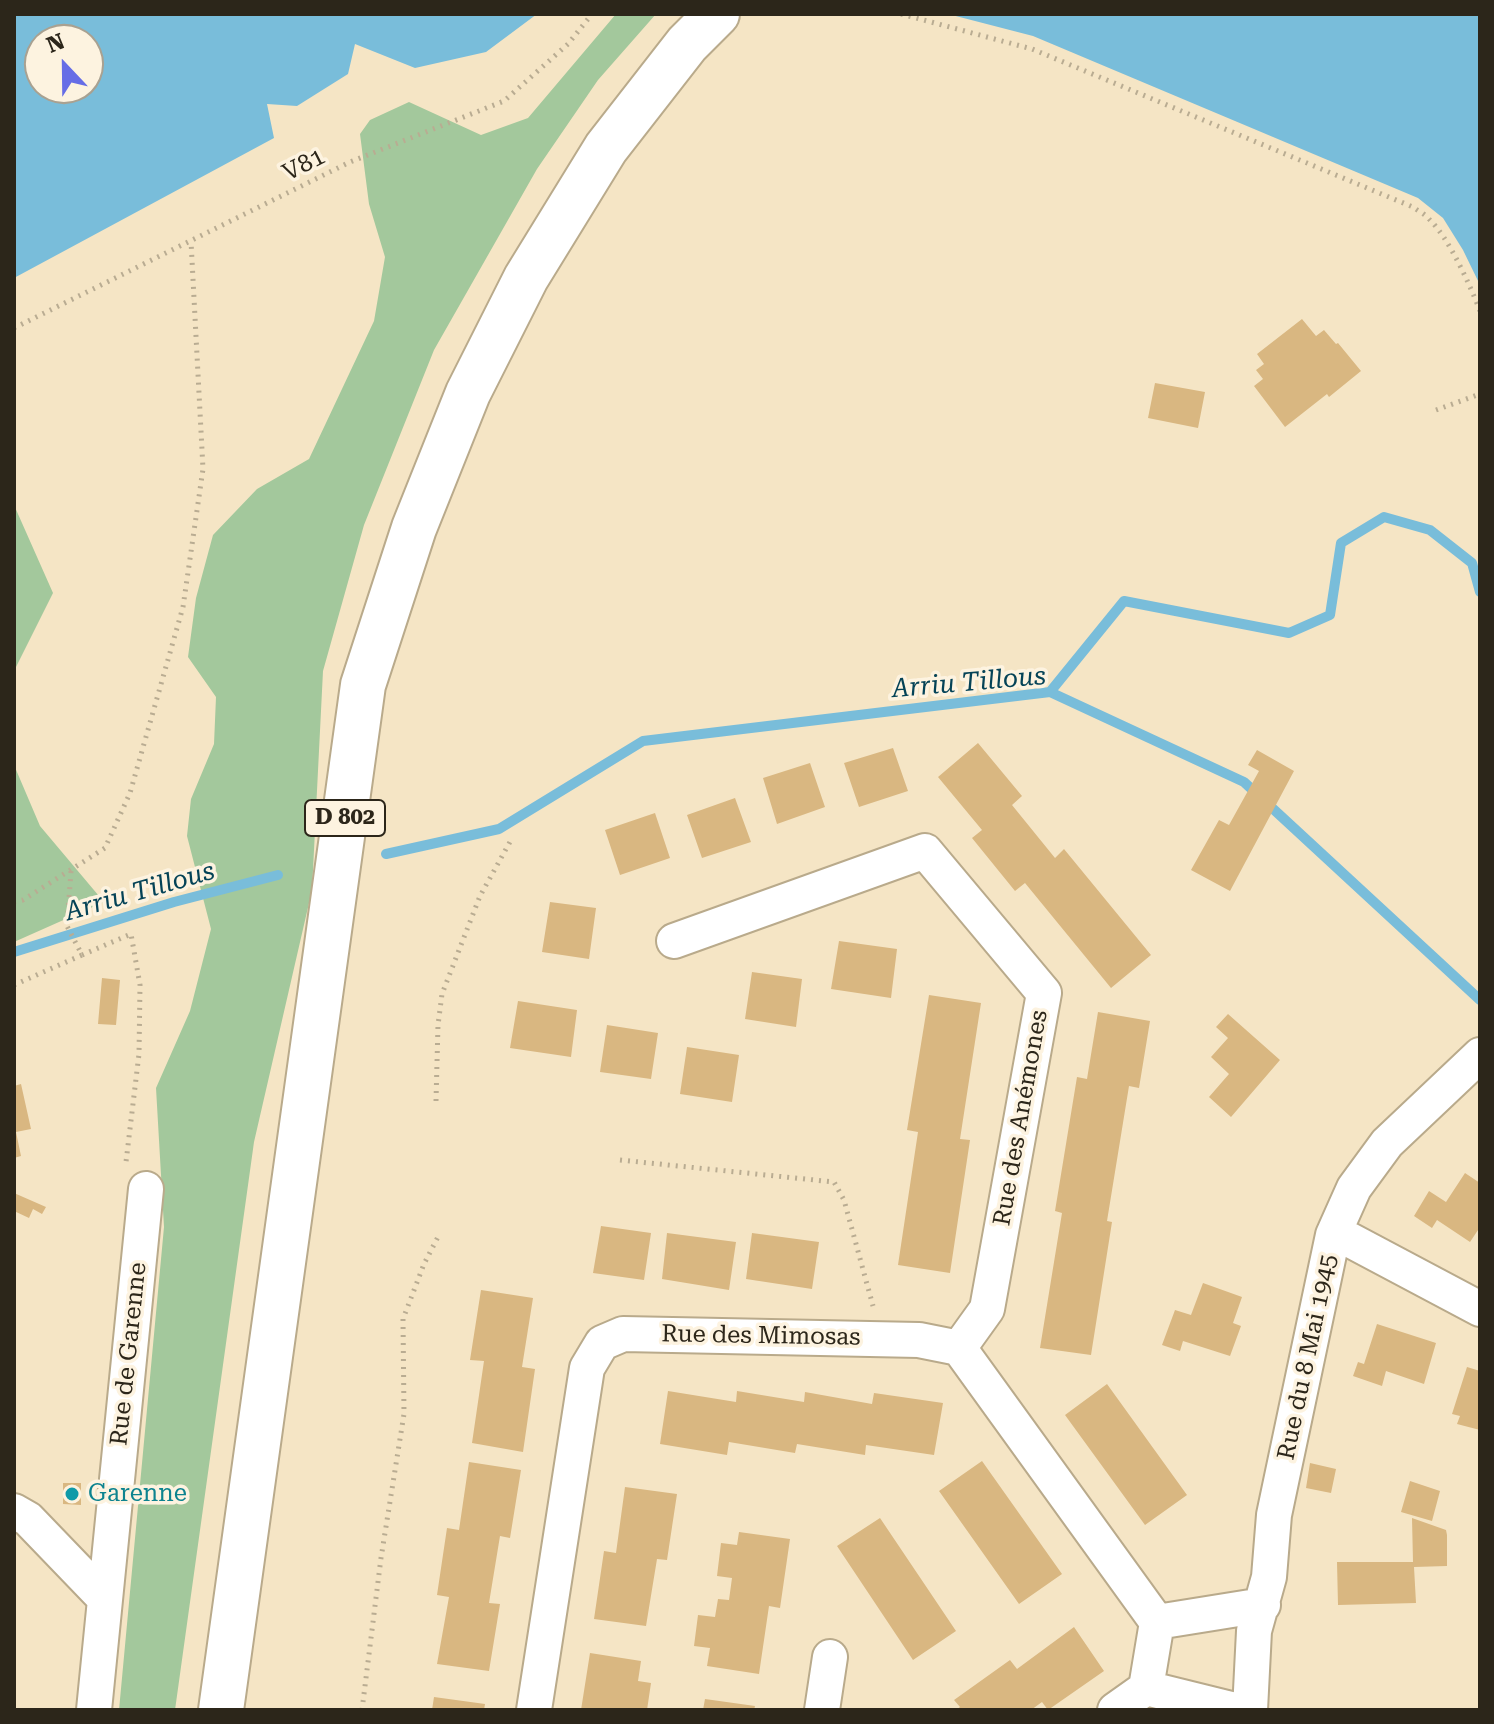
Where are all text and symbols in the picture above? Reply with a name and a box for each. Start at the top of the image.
north arrow [24,24,104,104]
text: N [43,28,68,58]
street label: V81 [278,142,330,188]
water label: Arriu Tillous [891,661,1047,705]
road number: D 802 [305,800,385,836]
water label: Arriu Tillous [62,856,218,928]
street label: Rue des Anémones [988,1008,1054,1228]
street label: Rue du 8 Mai 1945 [1272,1252,1344,1462]
street label: Rue de Garenne [105,1261,153,1447]
street label: Rue des Mimosas [661,1320,861,1352]
place label: Garenne [88,1480,187,1508]
marker: Garenne [63,1485,81,1503]

